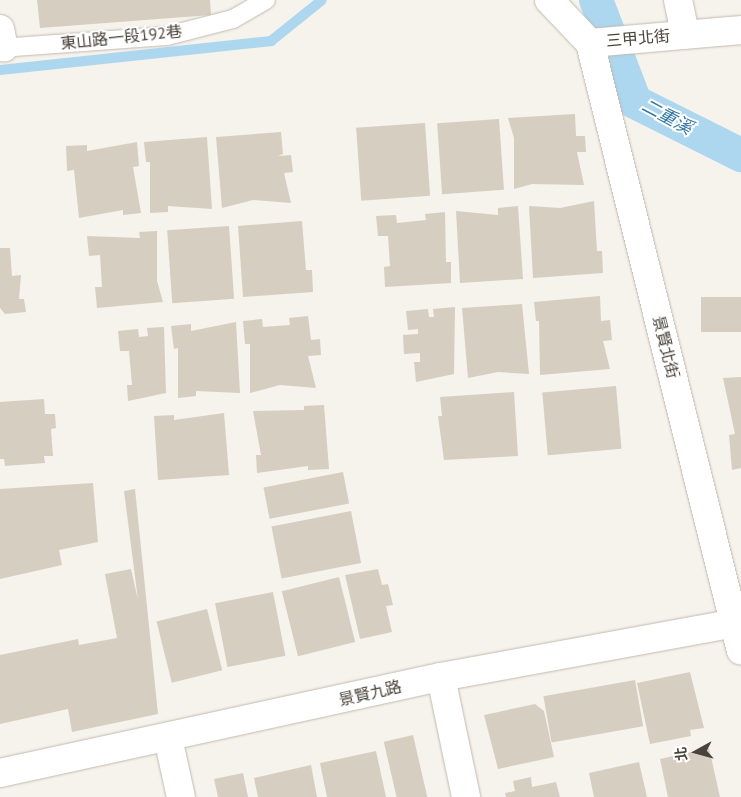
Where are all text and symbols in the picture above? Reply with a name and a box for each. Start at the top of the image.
street label: 東山路一段192巷 [59,21,183,53]
street label: 三甲北街 [605,26,671,50]
water label: 二重溪 [638,95,696,139]
street label: 景賢北街 [649,314,683,380]
street label: 景賢九路 [337,676,403,710]
north arrow [671,727,721,777]
text: 北 [671,746,691,762]

